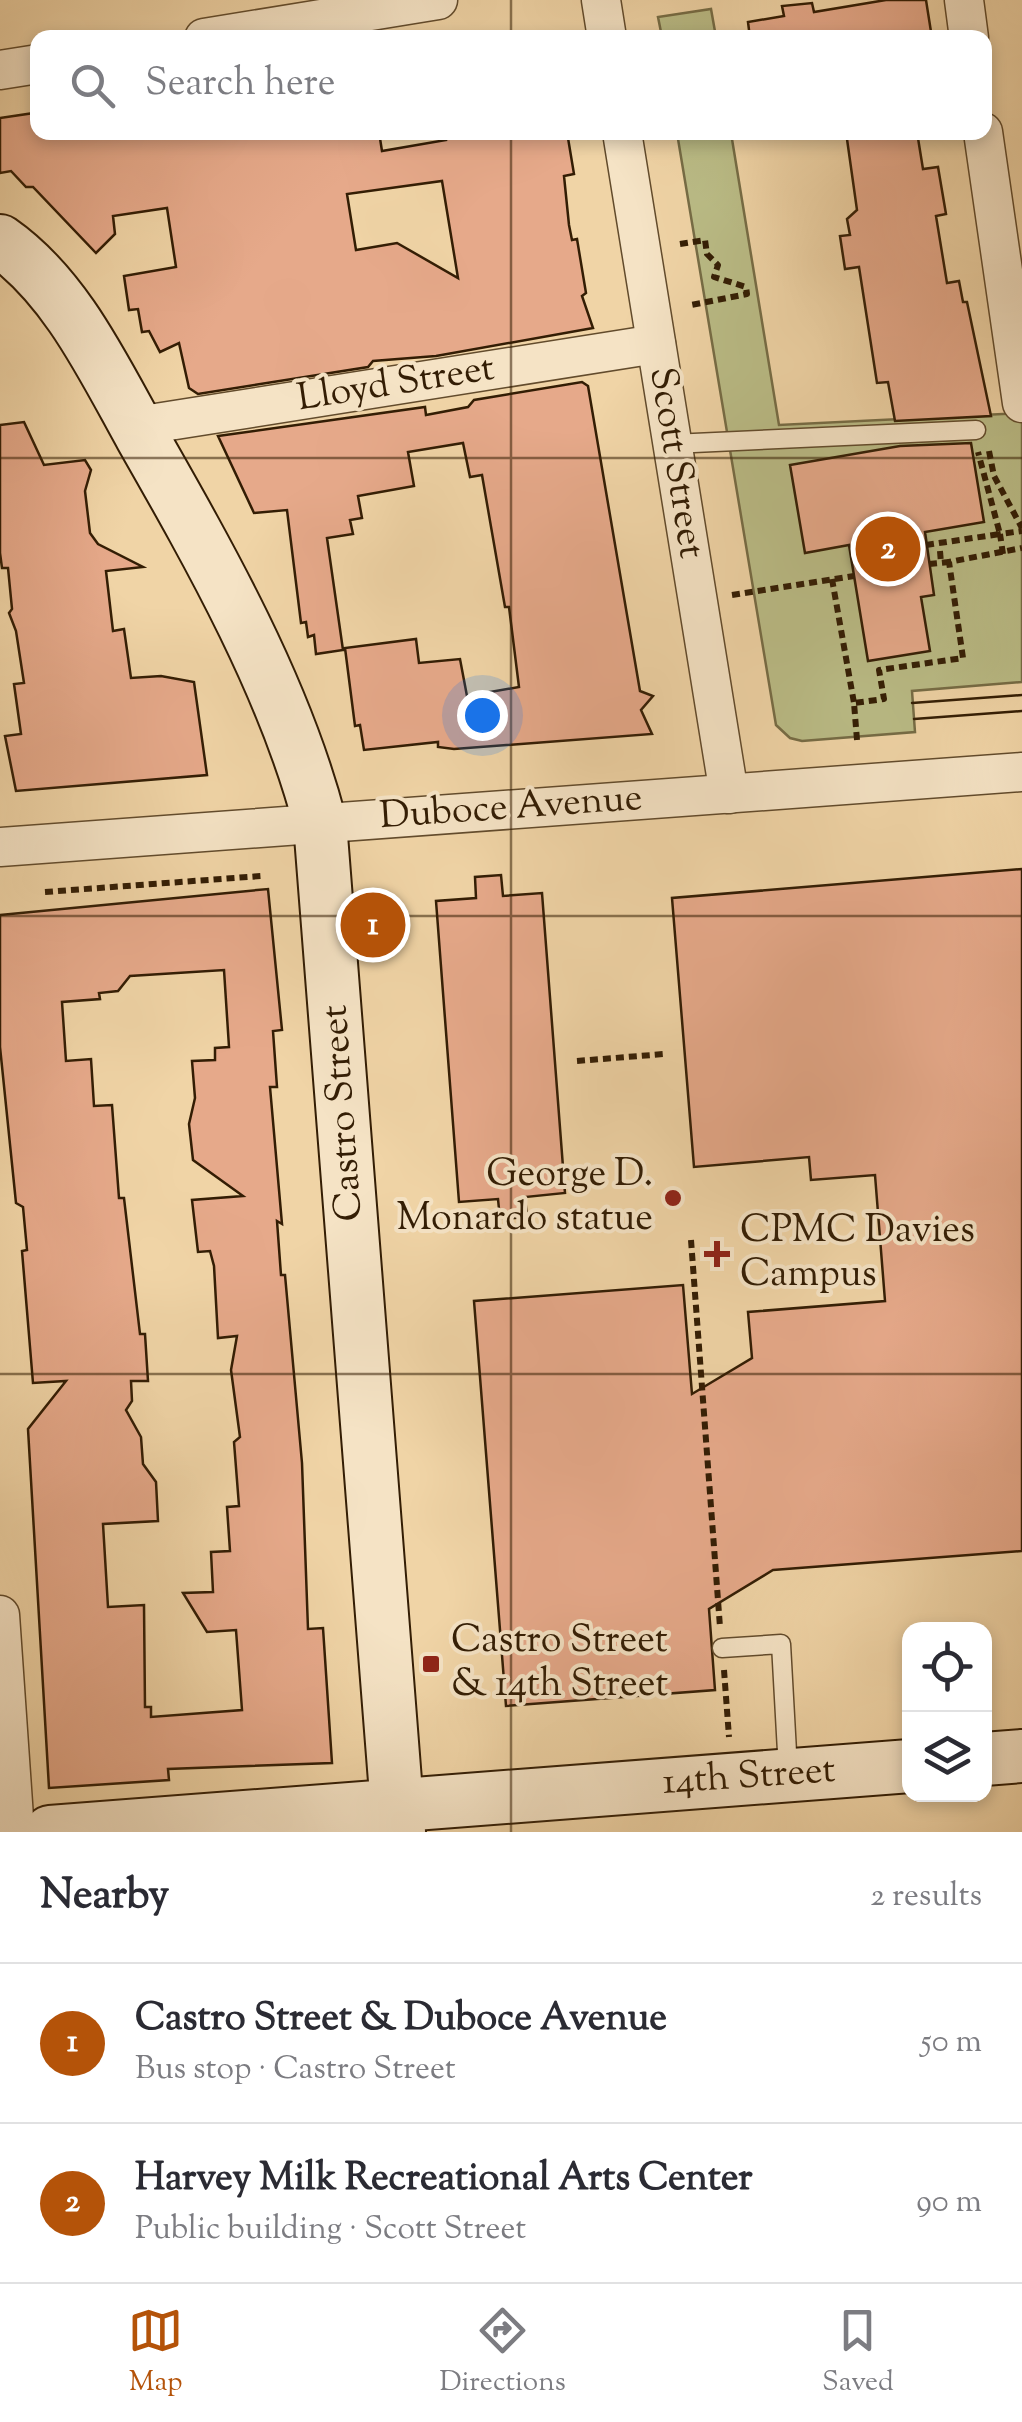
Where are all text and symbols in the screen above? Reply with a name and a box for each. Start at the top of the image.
search box [30,30,992,140]
icon: search [65,58,120,113]
text: Search here [145,58,336,112]
street label: Lloyd Street [294,343,498,427]
street label: Scott Street [633,364,717,562]
pin: 2 [856,512,920,586]
your location [457,690,508,741]
street label: Duboce Avenue [378,773,644,845]
pin: 1 [340,888,406,962]
street label: Castro Street [310,1003,378,1223]
place label: George D. Monardo statue [397,1149,653,1247]
marker: George D. Monardo statue [662,1187,684,1209]
place label: CPMC Davies Campus [740,1205,975,1303]
marker: CPMC Davies Campus [704,1241,730,1267]
place label: Castro Street & 14th Street [451,1615,668,1713]
map controls [902,1622,992,1802]
button: locate [902,1622,992,1712]
marker: Castro Street & 14th Street [420,1653,442,1675]
button: layers [902,1712,992,1802]
street label: 14th Street [661,1745,837,1811]
text: Nearby [40,1867,169,1927]
text: 2 results [870,1874,982,1920]
text: Castro Street & Duboce Avenue [135,1993,667,2047]
text: 1 [67,2020,78,2066]
text: 50 m [921,2020,982,2066]
text: Bus stop · Castro Street [135,2047,456,2093]
text: Harvey Milk Recreational Arts Center [135,2153,753,2207]
text: 2 [65,2180,80,2226]
text: 90 m [916,2180,982,2226]
text: Public building · Scott Street [135,2207,526,2253]
tab: Map [128,2303,183,2403]
tab: Directions [439,2303,566,2403]
tab: Saved [822,2303,894,2403]

